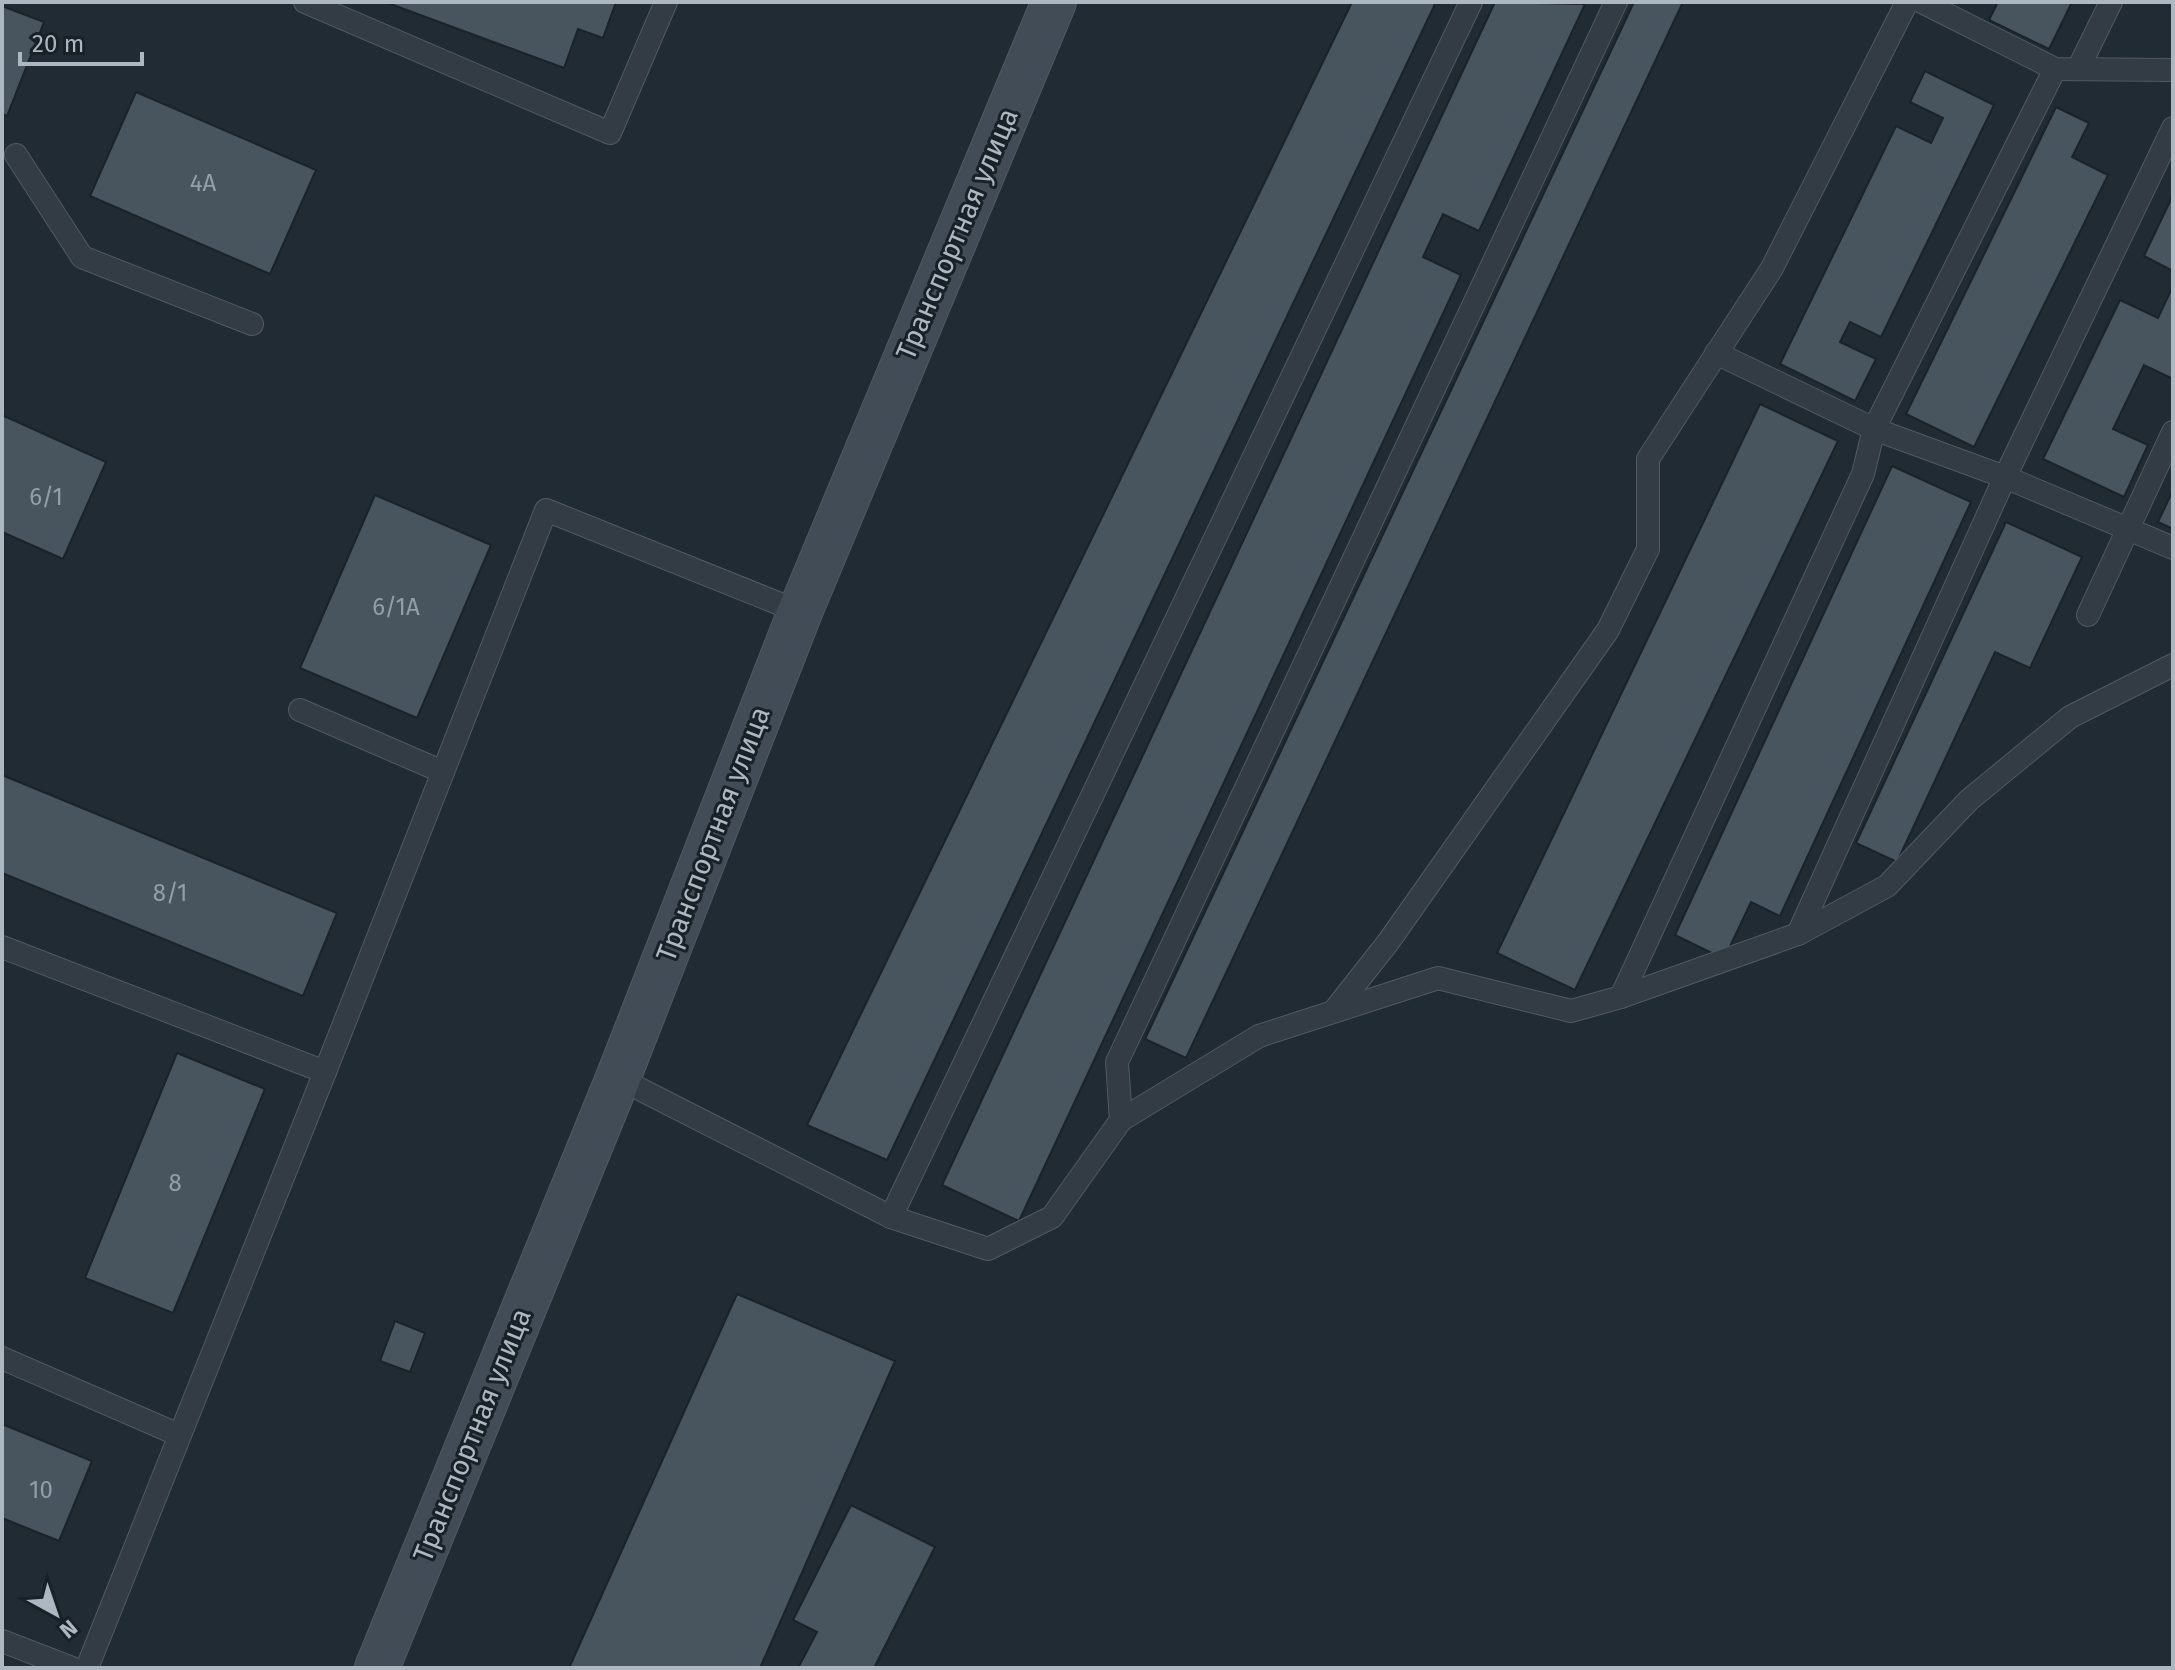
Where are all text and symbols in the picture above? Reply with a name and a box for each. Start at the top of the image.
scale bar [20,16,142,66]
text: 20 m [32,30,84,58]
street label: Транспортная улица [889,103,1025,365]
house number: 4А [190,169,217,197]
house number: 6/1 [29,483,63,511]
house number: 6/1А [372,593,420,621]
street label: Транспортная улица [649,702,777,966]
house number: 8/1 [153,879,187,907]
house number: 8 [168,1169,182,1197]
street label: Транспортная улица [406,1304,538,1566]
house number: 10 [29,1476,53,1504]
north arrow [16,1574,96,1654]
text: N [54,1614,83,1644]

